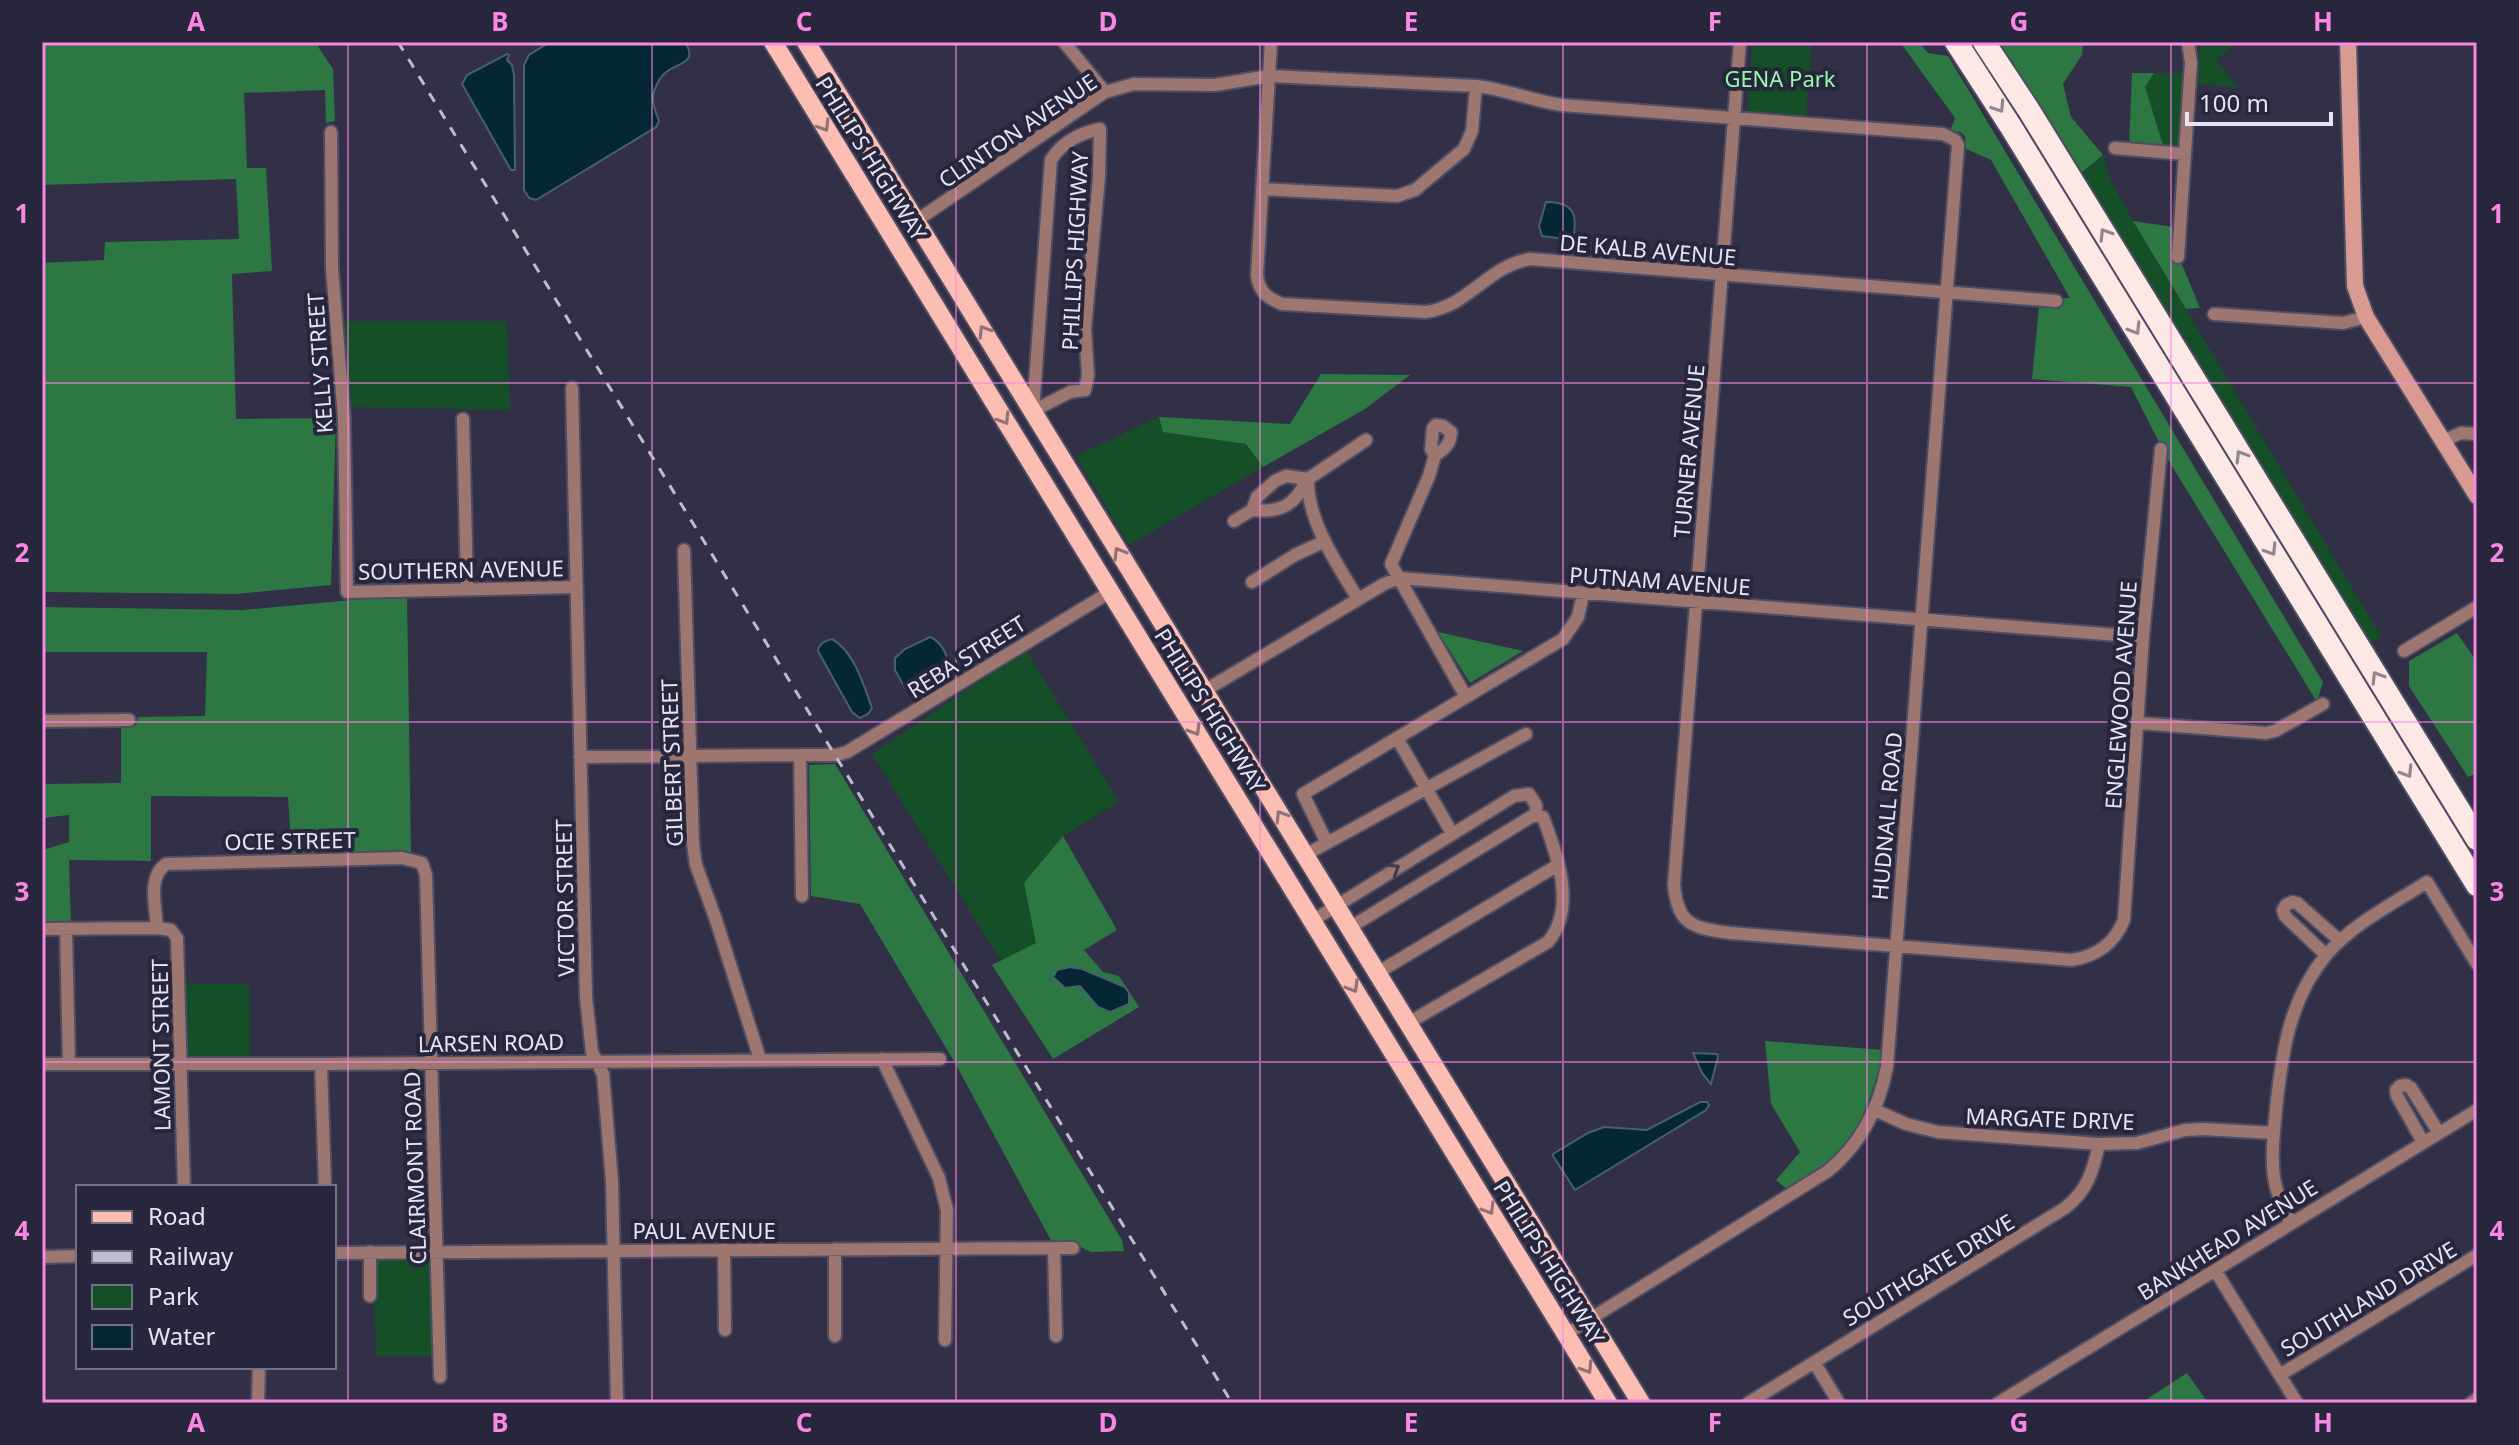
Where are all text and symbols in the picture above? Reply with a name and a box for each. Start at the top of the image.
text: A [187,3,205,39]
text: B [491,3,509,39]
text: C [796,3,812,39]
text: D [1098,3,1118,39]
text: E [1404,3,1418,39]
text: F [1708,3,1722,39]
text: G [2010,3,2028,39]
text: H [2313,3,2333,39]
park label: GENA Park [1724,63,1836,93]
street label: CLINTON AVENUE [932,66,1102,194]
street label: PHILIPS HIGHWAY [809,70,935,246]
scale bar [2187,76,2331,126]
text: 100 m [2199,86,2269,119]
one-way arrow [1989,98,2004,113]
one-way arrow [814,117,830,132]
street label: PHILLIPS HIGHWAY [1054,150,1094,351]
text: 1 [15,195,29,231]
text: 1 [2490,195,2504,231]
street label: DE KALB AVENUE [1559,226,1737,272]
one-way arrow [2099,228,2115,243]
street label: KELLY STREET [299,292,339,434]
one-way arrow [2125,320,2141,335]
one-way arrow [978,325,993,340]
street label: TURNER AVENUE [1665,363,1711,539]
one-way arrow [994,410,1010,425]
one-way arrow [2236,450,2251,465]
text: 2 [15,534,30,570]
text: 2 [2490,534,2505,570]
one-way arrow [2261,541,2277,556]
one-way arrow [1114,547,1129,562]
street label: SOUTHERN AVENUE [358,552,564,586]
street label: PUTNAM AVENUE [1568,559,1752,601]
street label: ENGLEWOOD AVENUE [2097,580,2143,810]
street label: REBA STREET [901,608,1031,704]
street label: PHILIPS HIGHWAY [1148,622,1274,798]
one-way arrow [2372,671,2387,686]
street label: GILBERT STREET [653,679,689,847]
one-way arrow [1185,721,1200,735]
street label: HUDNALL ROAD [1864,731,1908,901]
one-way arrow [2398,763,2413,778]
one-way arrow [1275,810,1290,825]
street label: VICTOR STREET [548,819,580,977]
street label: OCIE STREET [224,824,356,856]
one-way arrow [1385,864,1399,879]
text: 3 [15,873,29,909]
text: 3 [2490,873,2504,909]
street label: LAMONT STREET [144,959,176,1131]
one-way arrow [1343,978,1359,993]
street label: LARSEN ROAD [417,1026,565,1058]
street label: CLAIRMONT ROAD [396,1071,432,1265]
street label: MARGATE DRIVE [1965,1100,2135,1136]
street label: BANKHEAD AVENUE [2131,1172,2323,1306]
street label: PHILIPS HIGHWAY [1487,1174,1613,1350]
legend [76,1185,336,1369]
text: Road [148,1199,206,1232]
one-way arrow [1479,1200,1495,1215]
street label: SOUTHGATE DRIVE [1837,1206,2019,1332]
text: 4 [15,1212,30,1248]
text: 4 [2490,1212,2505,1248]
street label: PAUL AVENUE [632,1215,776,1245]
street label: SOUTHLAND DRIVE [2274,1233,2462,1363]
text: Railway [148,1239,234,1272]
text: Park [148,1279,199,1312]
text: Water [148,1319,216,1352]
one-way arrow [1577,1360,1592,1374]
text: A [187,1404,205,1440]
text: B [491,1404,509,1440]
text: C [796,1404,812,1440]
text: D [1098,1404,1118,1440]
text: E [1404,1404,1418,1440]
text: F [1708,1404,1722,1440]
text: G [2010,1404,2028,1440]
text: H [2313,1404,2333,1440]

